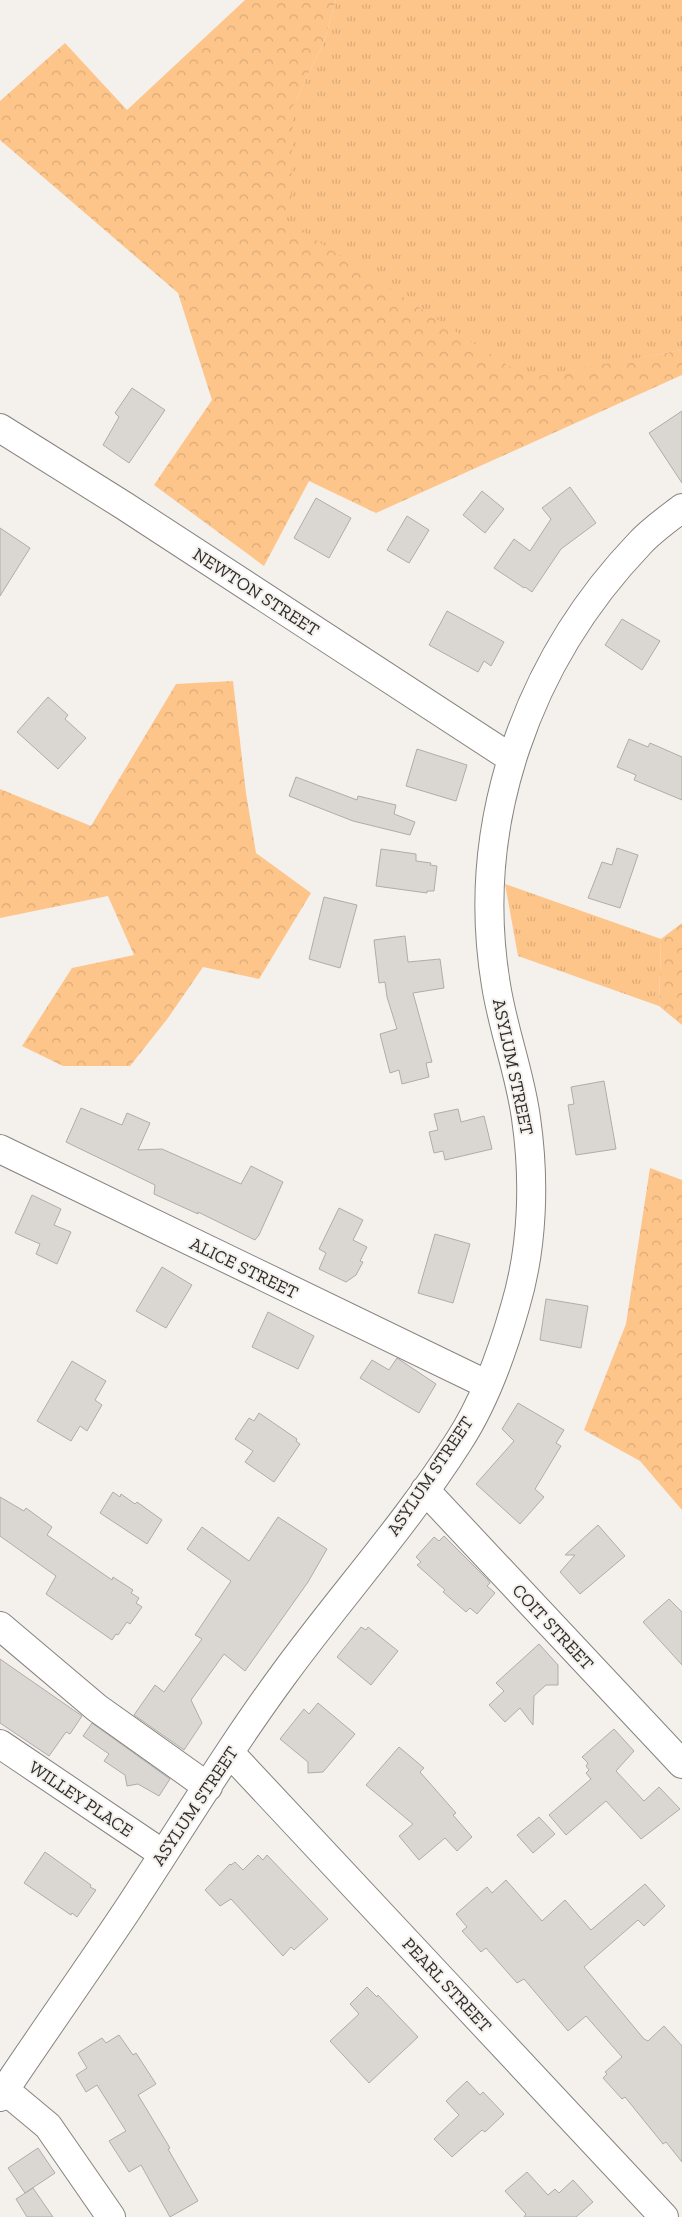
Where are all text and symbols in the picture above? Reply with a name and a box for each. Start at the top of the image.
street label: NEWTON STREET [189,543,323,641]
street label: ASYLUM STREET [488,997,538,1137]
street label: ALICE STREET [186,1232,302,1304]
street label: ASYLUM STREET [382,1412,478,1540]
street label: COIT STREET [508,1579,598,1675]
street label: ASYLUM STREET [147,1742,243,1870]
street label: WILLEY PLACE [25,1756,137,1842]
street label: PEARL STREET [398,1933,496,2037]

